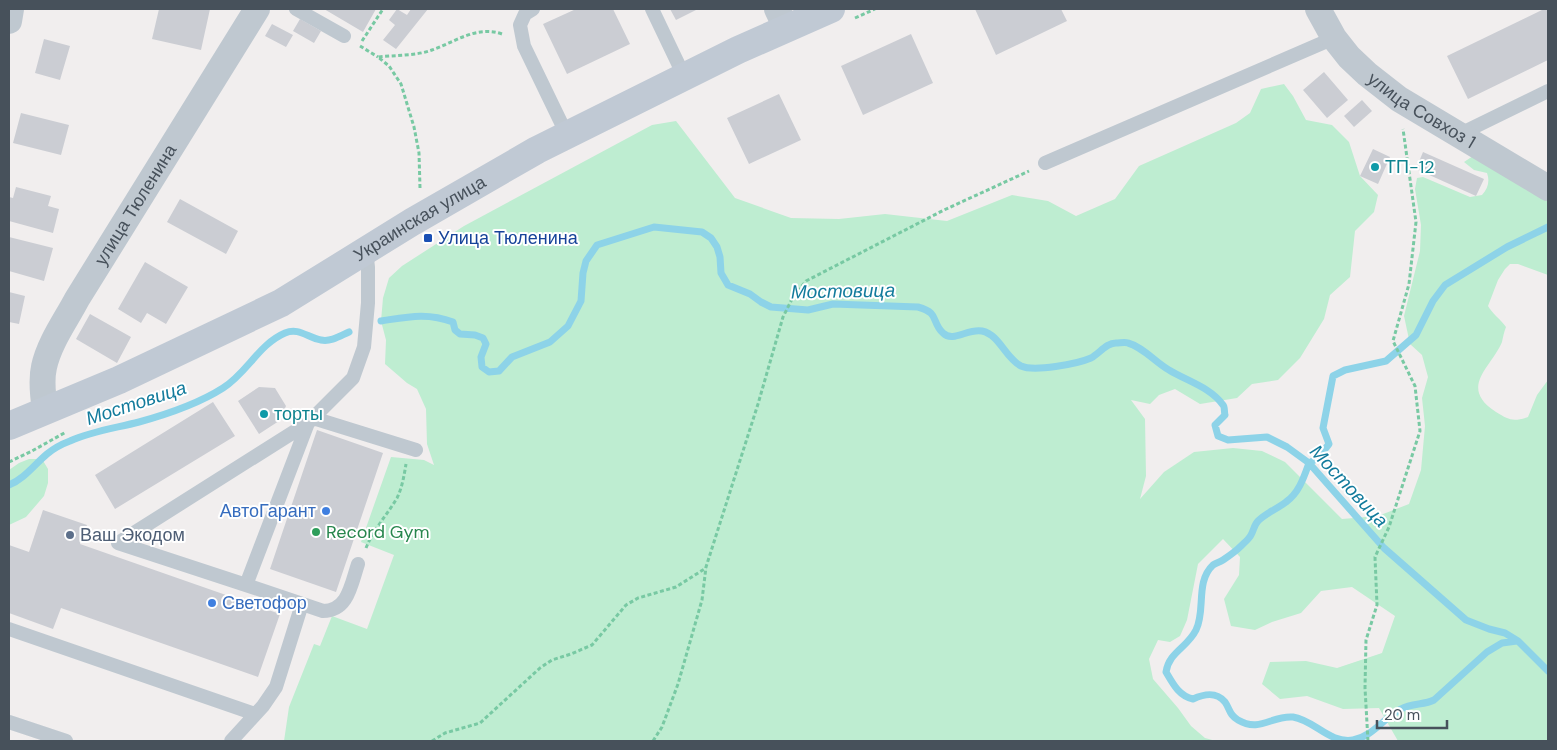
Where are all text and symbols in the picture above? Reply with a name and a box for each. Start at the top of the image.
street label: улица Совхоз 1 [1363,67,1480,154]
street label: улица Тюленина [89,139,183,270]
place label: ТП-12 [1385,155,1435,179]
marker: ТП-12 [1369,161,1381,173]
street label: Украинская улица [349,170,491,267]
place label: Улица Тюленина [438,226,579,250]
marker: Улица Тюленина [422,232,434,244]
water label: Мостовица [791,278,895,304]
water label: Мостовица [83,375,189,431]
place label: торты [274,402,323,426]
marker: торты [258,408,270,420]
water label: Мостовица [1304,439,1394,533]
place label: АвтоГарант [220,499,316,523]
marker: АвтоГарант [320,505,332,517]
place label: Record Gym [326,520,429,544]
place label: Ваш Экодом [80,523,185,547]
marker: Record Gym [310,526,322,538]
marker: Ваш Экодом [64,529,76,541]
place label: Светофор [222,591,307,615]
marker: Светофор [206,597,218,609]
scale bar [1377,698,1447,730]
text: 20 m [1384,705,1420,725]

